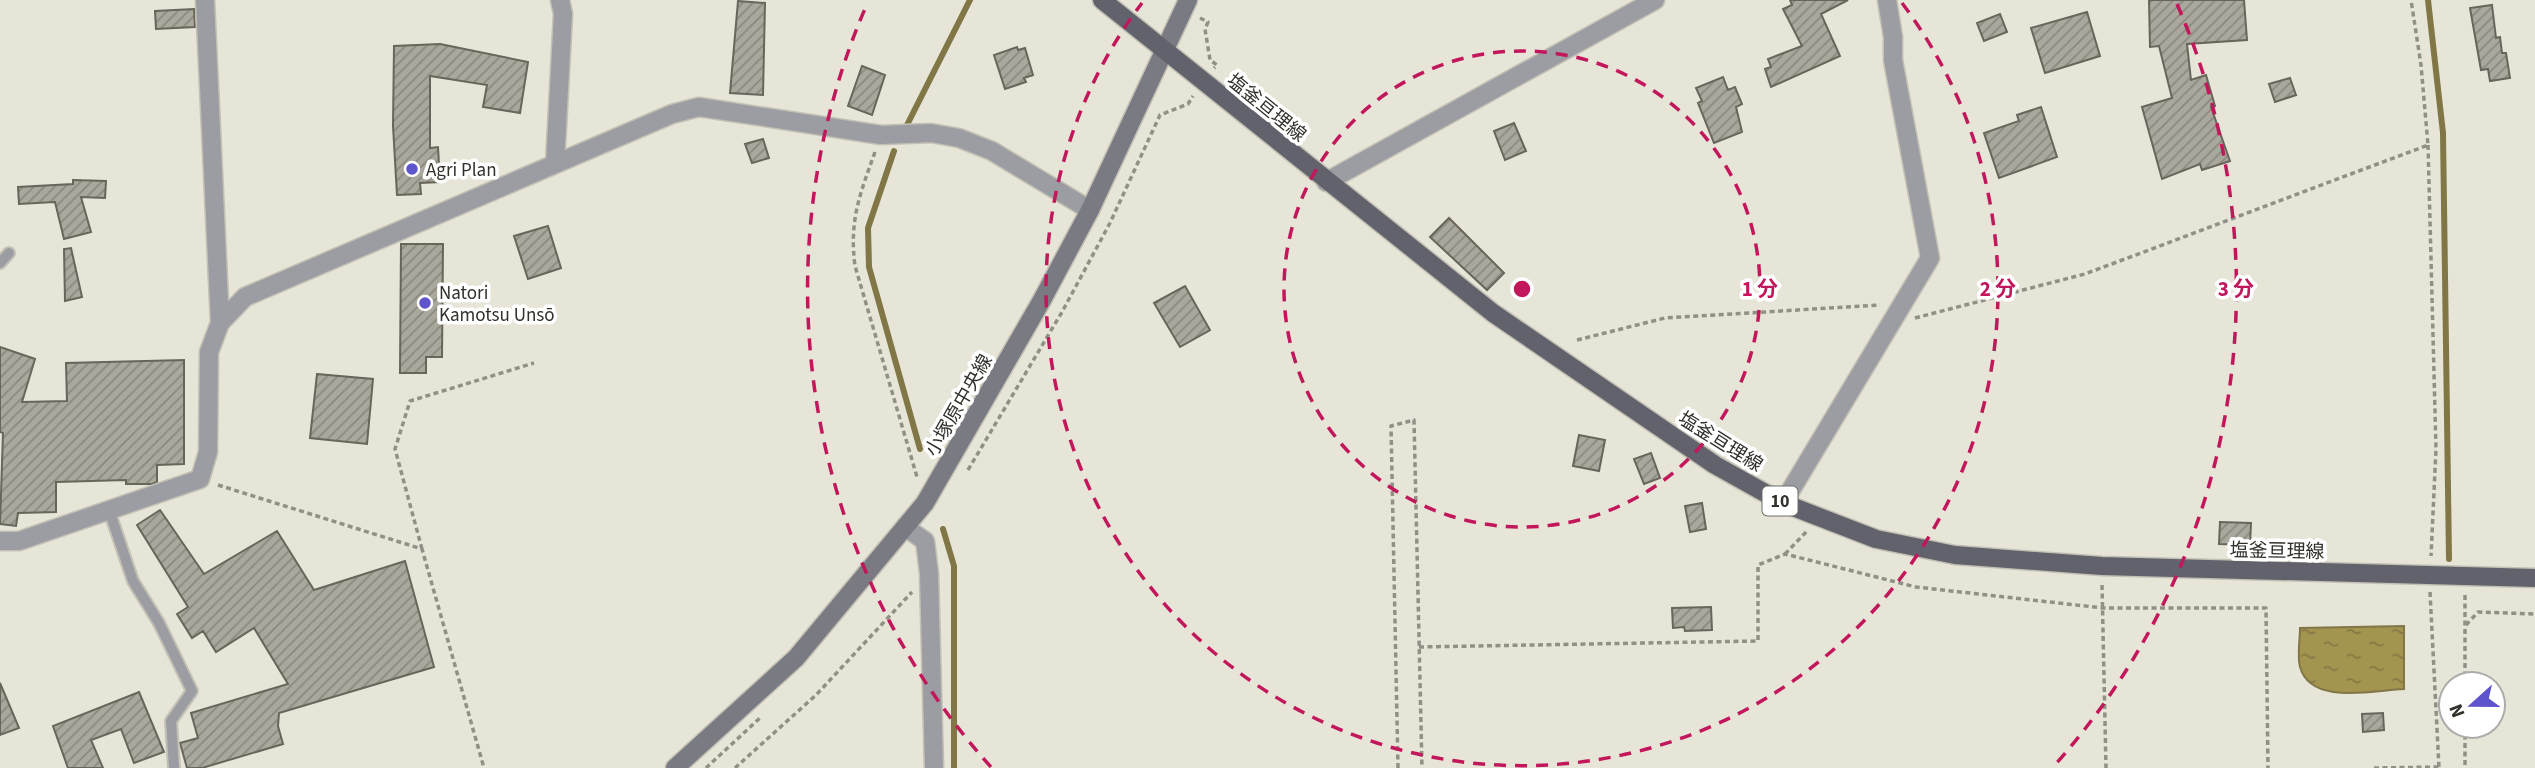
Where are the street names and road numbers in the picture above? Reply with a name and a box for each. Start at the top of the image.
street label: 塩釜亘理線 [1221,68,1311,149]
street label: 小塚原中央線 [919,350,999,462]
street label: 塩釜亘理線 [1673,406,1768,479]
road number: 10 [1762,486,1798,516]
street label: 塩釜亘理線 [2229,537,2325,566]

